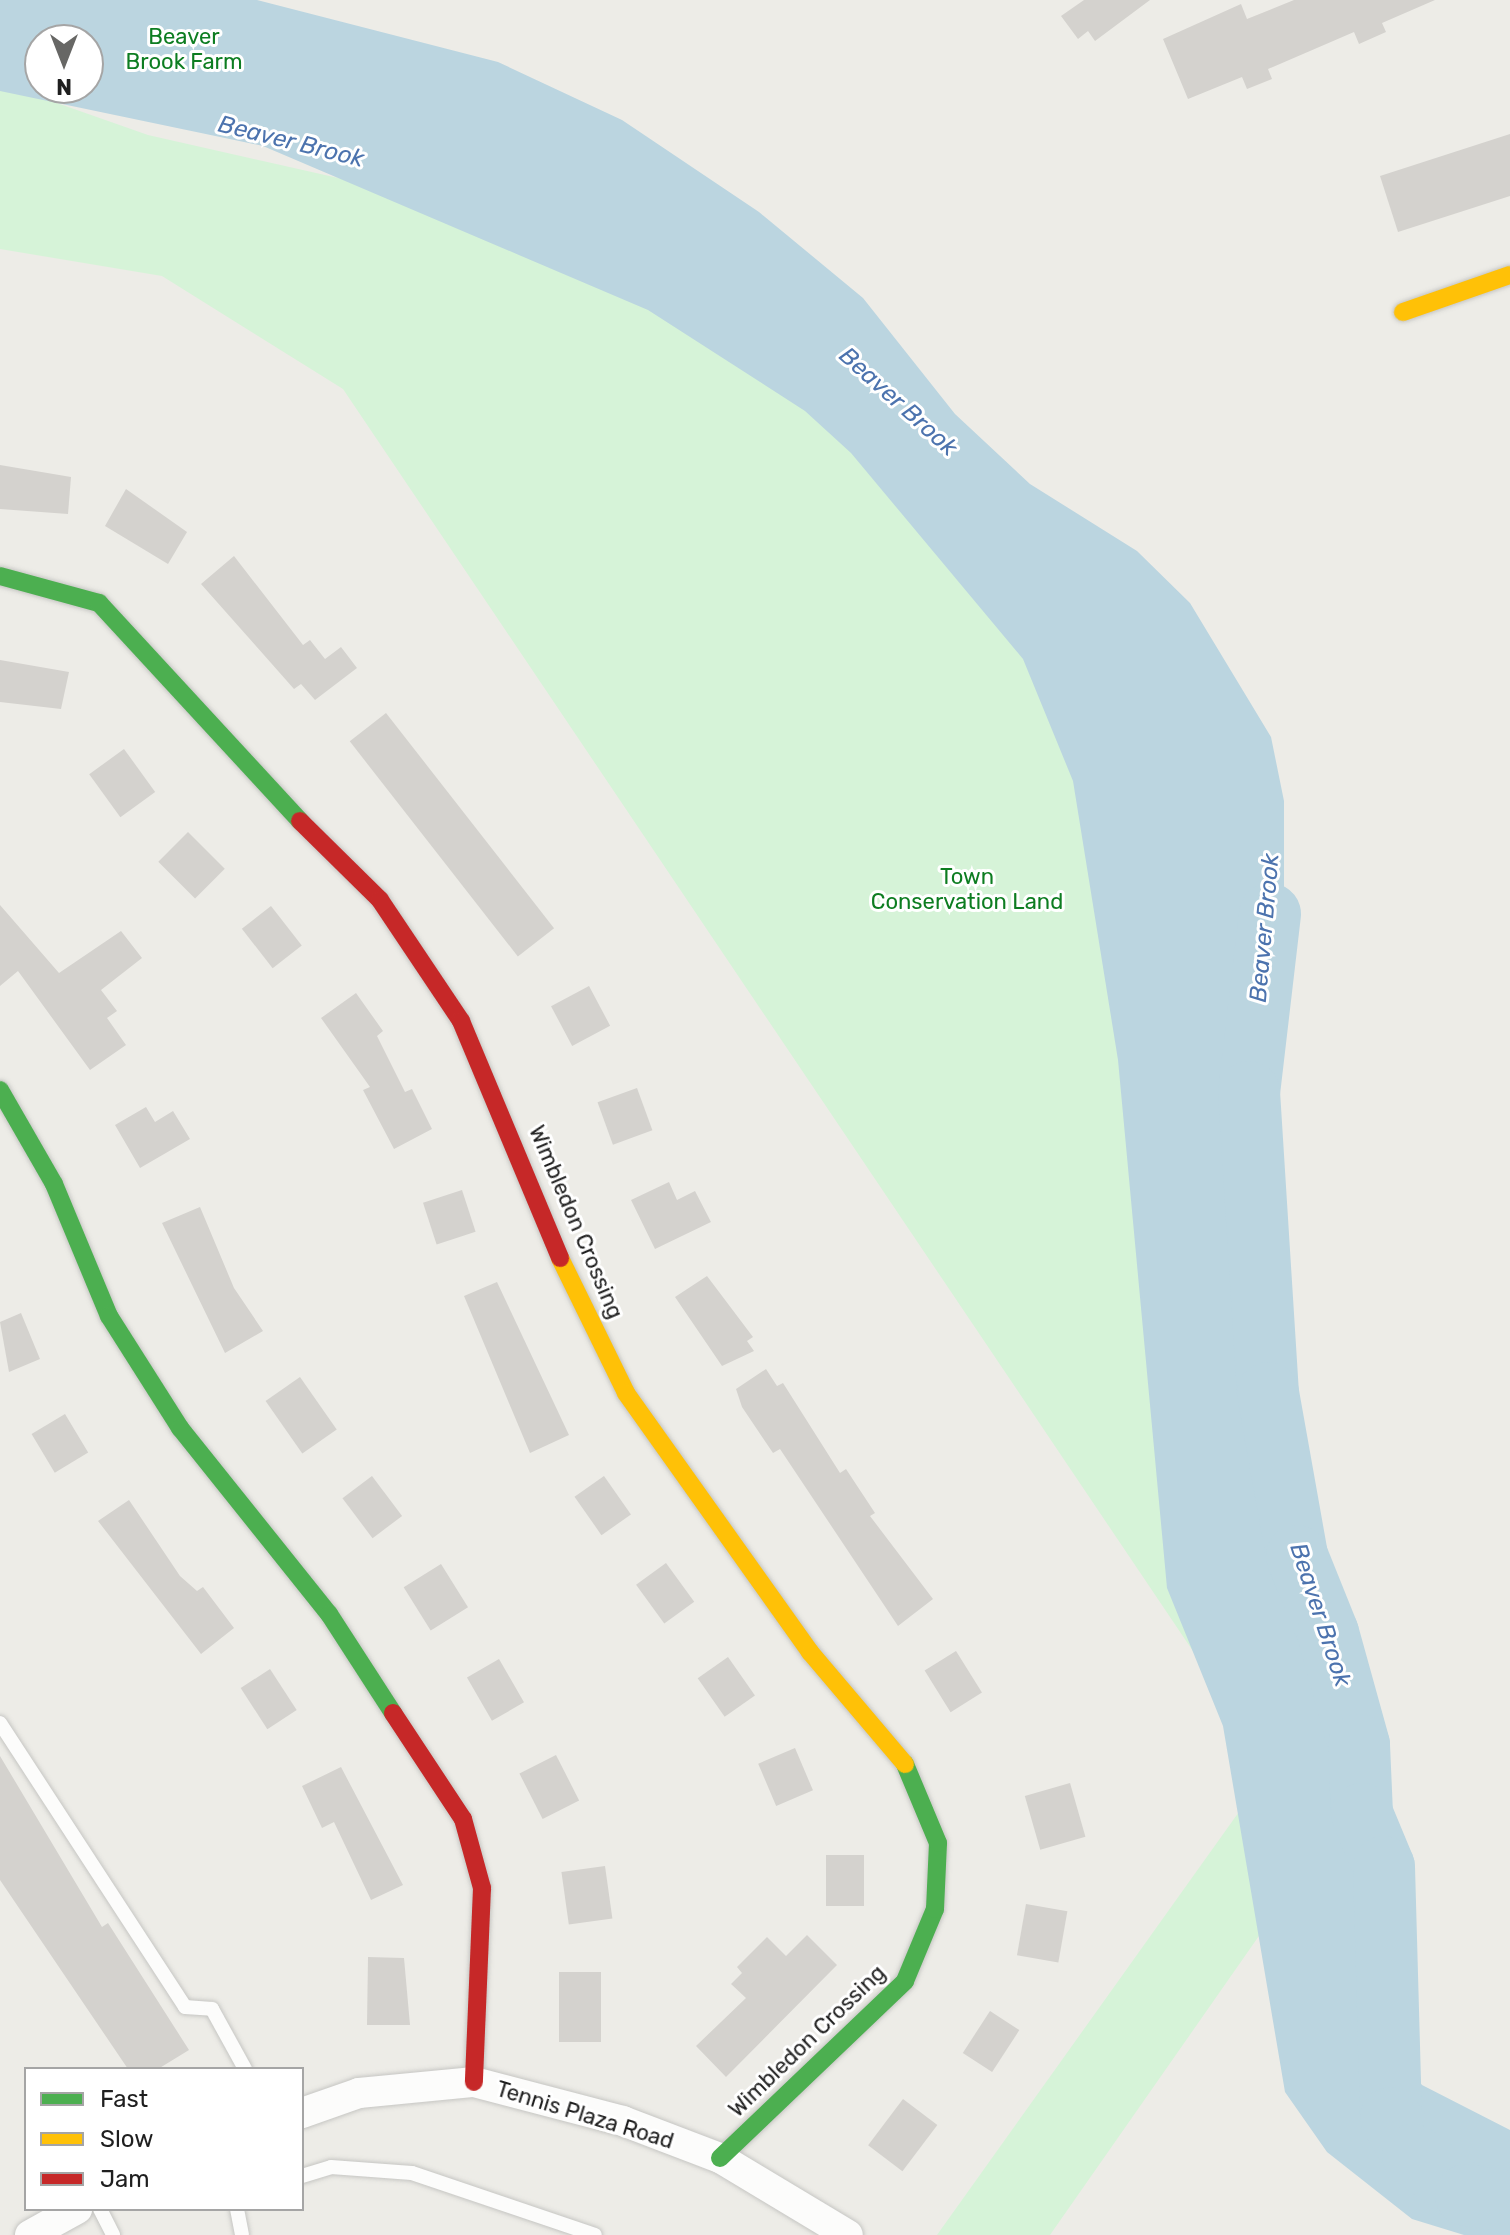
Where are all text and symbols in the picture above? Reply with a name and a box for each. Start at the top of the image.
park label: Beaver Brook Farm [125,23,243,74]
north arrow [24,24,104,104]
text: N [56,73,72,100]
water label: Beaver Brook [215,110,367,174]
water label: Beaver Brook [833,341,963,463]
water label: Beaver Brook [1244,852,1286,1004]
park label: Town Conservation Land [871,863,1063,914]
street label: Wimbledon Crossing [523,1121,629,1323]
water label: Beaver Brook [1283,1539,1357,1691]
street label: Wimbledon Crossing [723,1959,891,2123]
legend [24,2067,304,2211]
street label: Tennis Plaza Road [493,2075,677,2155]
text: Fast [100,2085,148,2113]
text: Slow [100,2125,153,2153]
text: Jam [100,2165,150,2193]

